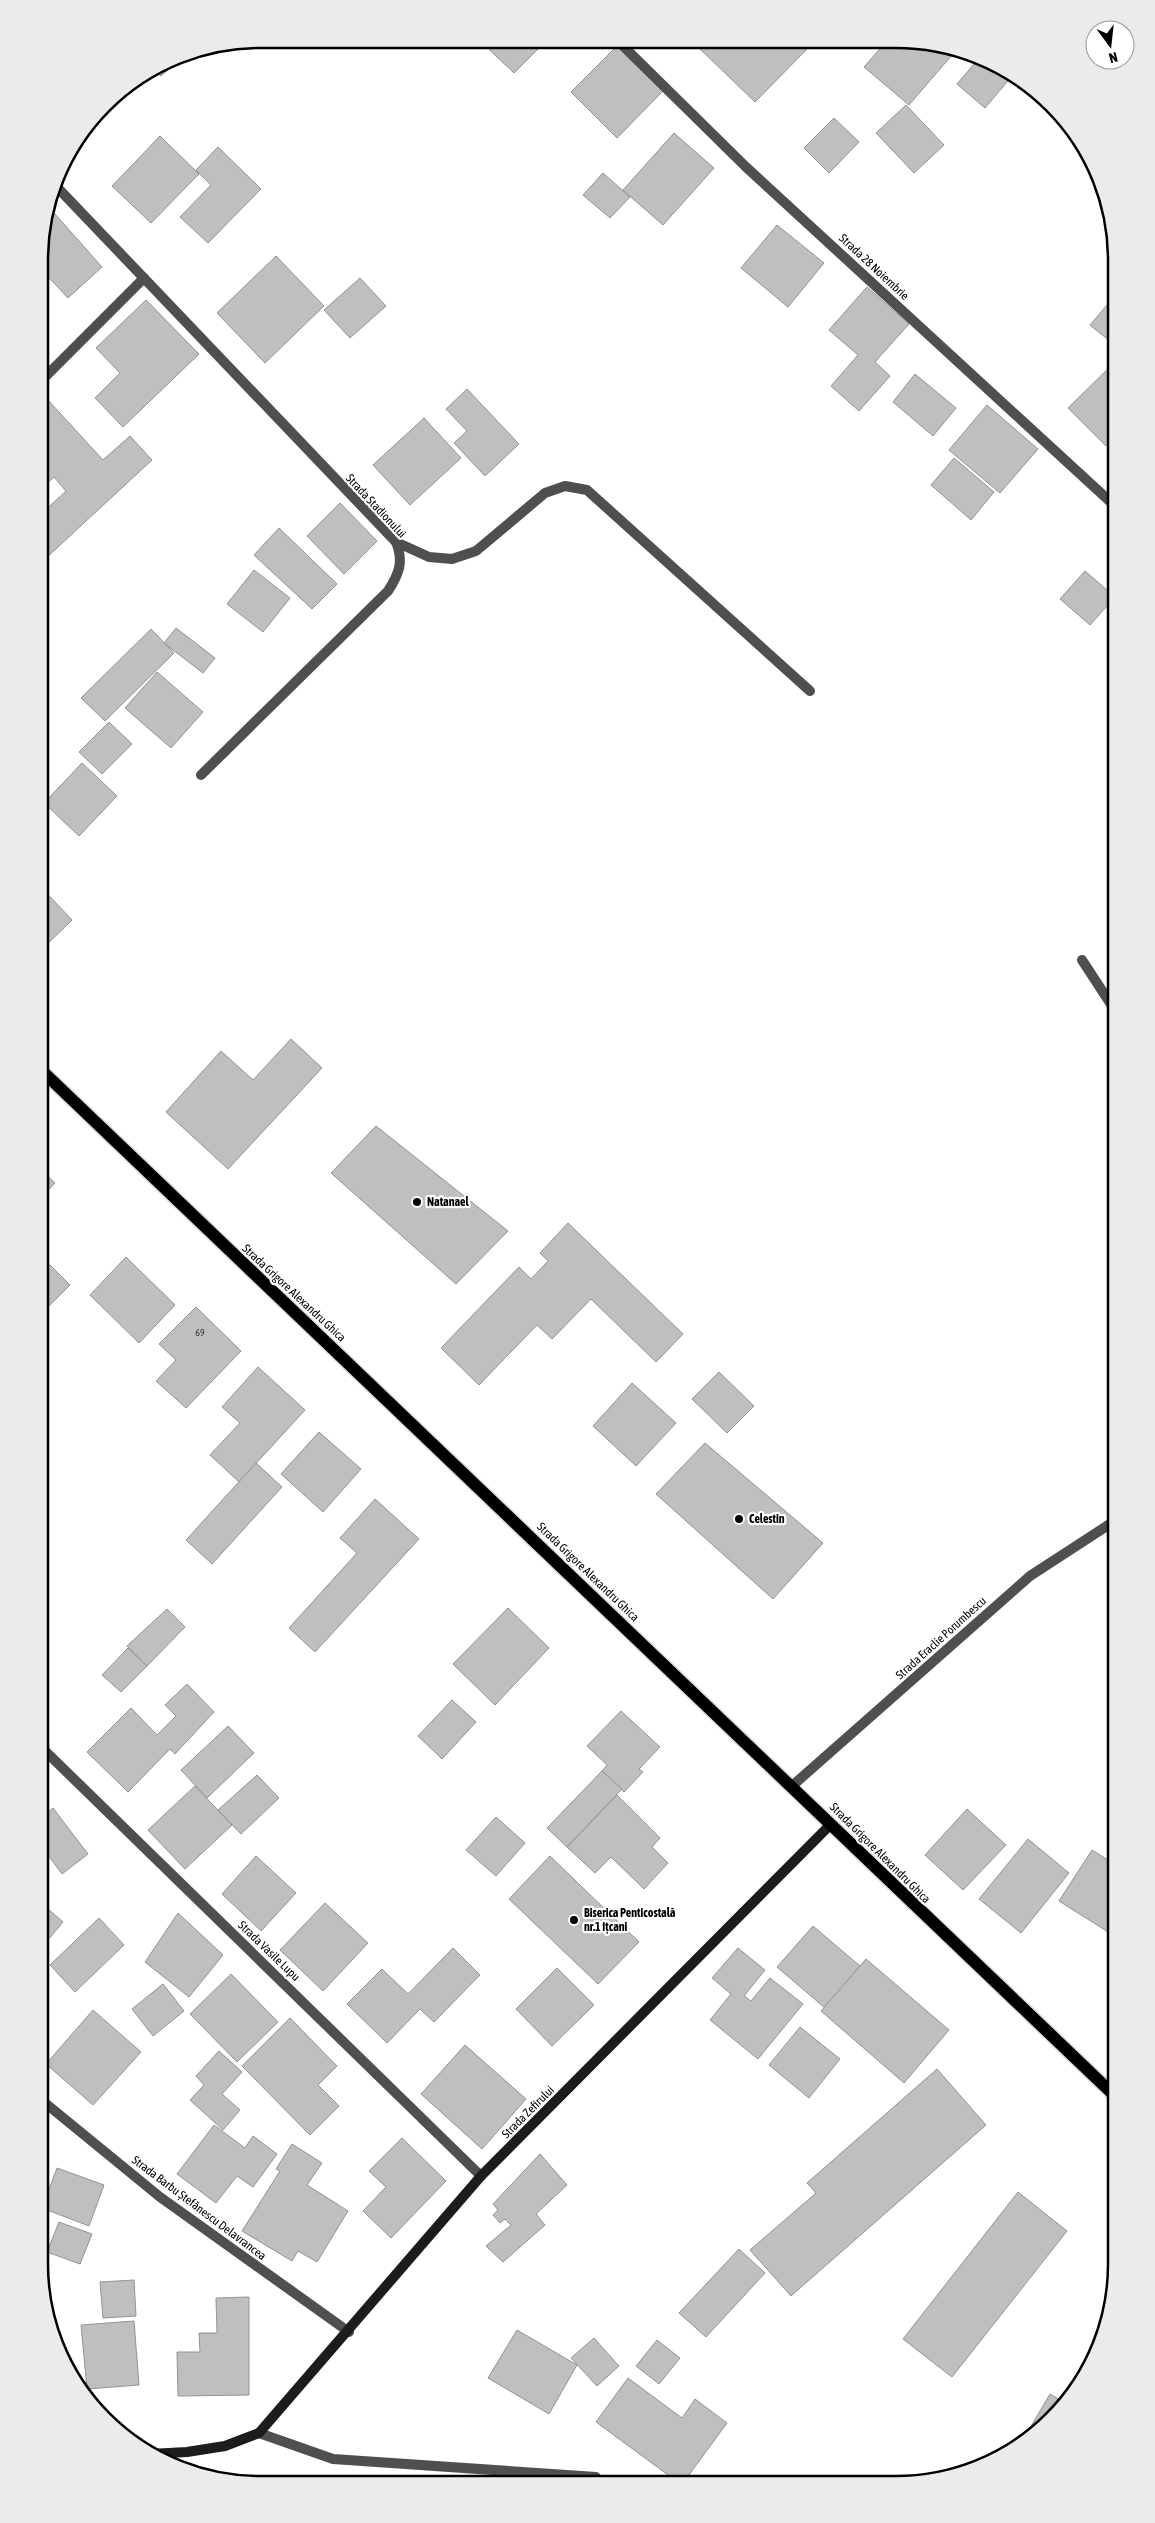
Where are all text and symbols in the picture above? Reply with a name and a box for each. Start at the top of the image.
north arrow [1085,20,1135,70]
text: N [1107,49,1119,66]
street label: Strada 28 Noiembrie [836,231,912,303]
street label: Strada Stadionului [343,471,409,541]
place label: Natanael [427,1195,470,1209]
marker: Natanael [411,1196,423,1208]
street label: Strada Grigore Alexandru Ghica [239,1241,349,1345]
house number: 69 [195,1327,205,1338]
place label: Celestin [749,1512,785,1526]
marker: Celestin [733,1513,745,1525]
street label: Strada Grigore Alexandru Ghica [534,1520,642,1624]
street label: Strada Eraclie Porumbescu [893,1594,989,1682]
street label: Strada Grigore Alexandru Ghica [827,1800,933,1906]
place label: Biserica Penticostală nr.1 Ițcani [584,1906,676,1934]
marker: Biserica Penticostală nr.1 Ițcani [568,1914,580,1926]
street label: Strada Vasile Lupu [235,1918,303,1984]
street label: Strada Zefirului [499,2083,557,2141]
street label: Strada Barbu Ștefănescu Delavrancea [129,2153,269,2263]

